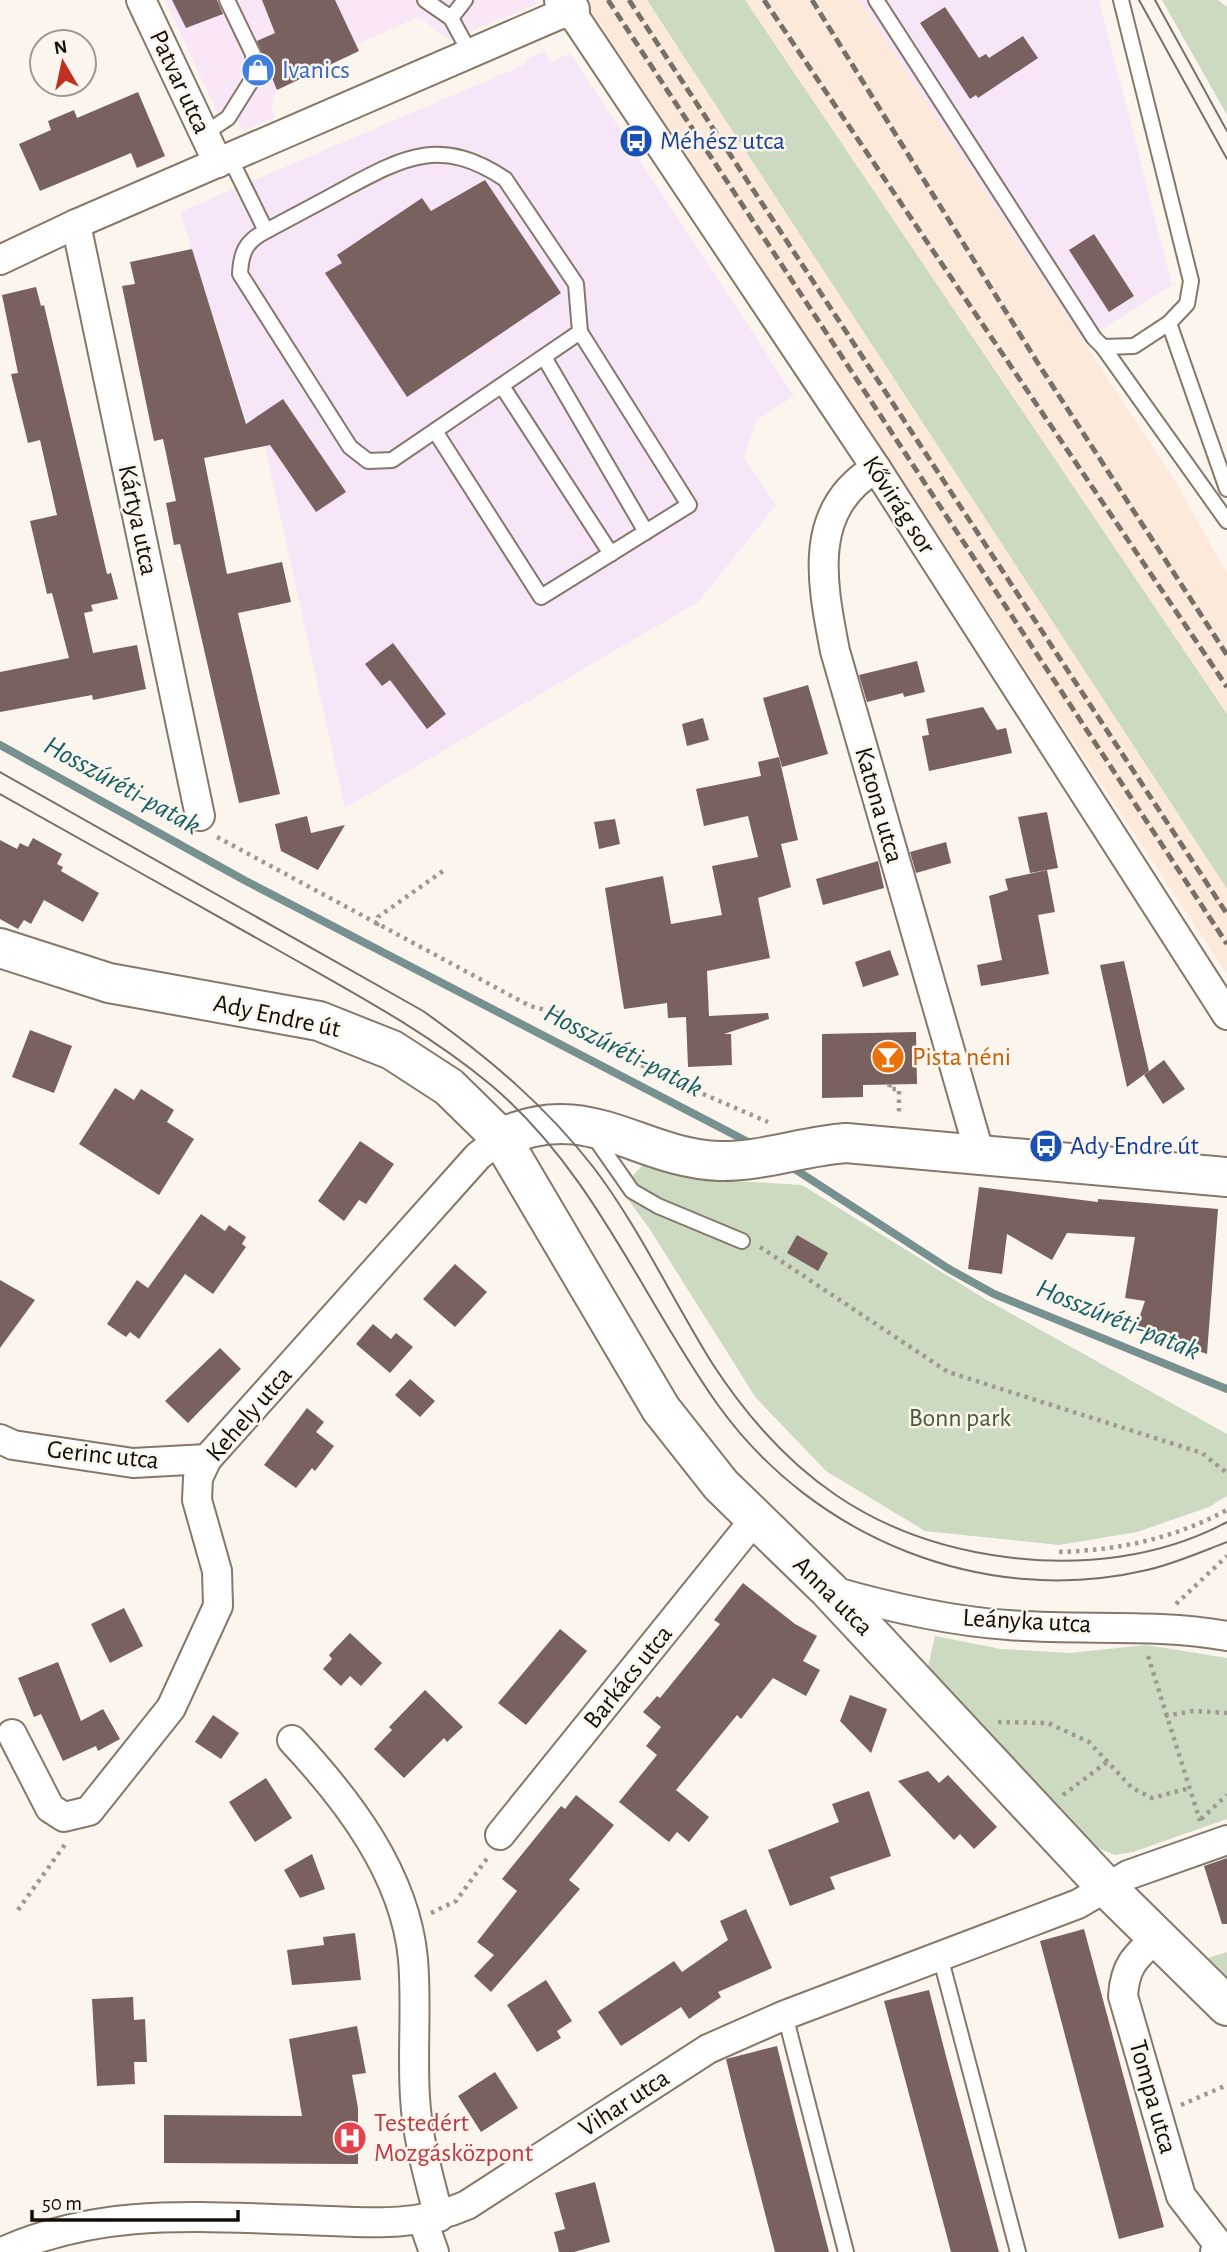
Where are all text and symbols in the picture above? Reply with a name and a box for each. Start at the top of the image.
street label: Patvar utca [145,26,215,138]
north arrow [28,28,98,98]
text: N [53,37,69,58]
shop icon: Ivanics [239,51,277,89]
place label: Ivanics [282,57,350,83]
bus stop icon: Méhész utca [617,122,655,160]
place label: Méhész utca [660,128,785,154]
street label: Kővirág sor [858,451,940,559]
street label: Kártya utca [114,462,162,578]
water label: Hosszúréti-patak [39,732,205,840]
street label: Katona utca [850,744,908,866]
street label: Ady Endre út [211,990,343,1042]
water label: Hosszúréti-patak [539,999,707,1103]
bar icon: Pista néni [869,1038,907,1076]
place label: Pista néni [912,1044,1011,1070]
bus stop icon: Ady Endre út [1027,1127,1065,1165]
place label: Ady Endre út [1070,1133,1199,1159]
water label: Hosszúréti-patak [1032,1274,1204,1366]
street label: Kehely utca [201,1362,297,1466]
park label: Bonn park [909,1405,1011,1431]
street label: Gerinc utca [46,1436,160,1474]
street label: Anna utca [788,1551,878,1641]
street label: Leányka utca [962,1605,1092,1637]
street label: Barkács utca [579,1621,677,1733]
street label: Tompa utca [1124,2037,1182,2157]
street label: Vihar utca [574,2064,674,2142]
place label: Testedért Mozgásközpont [374,2110,533,2166]
hospital icon: Testedért Mozgásközpont [331,2119,369,2157]
scale bar [32,2178,238,2222]
text: 50 m [42,2193,82,2214]

